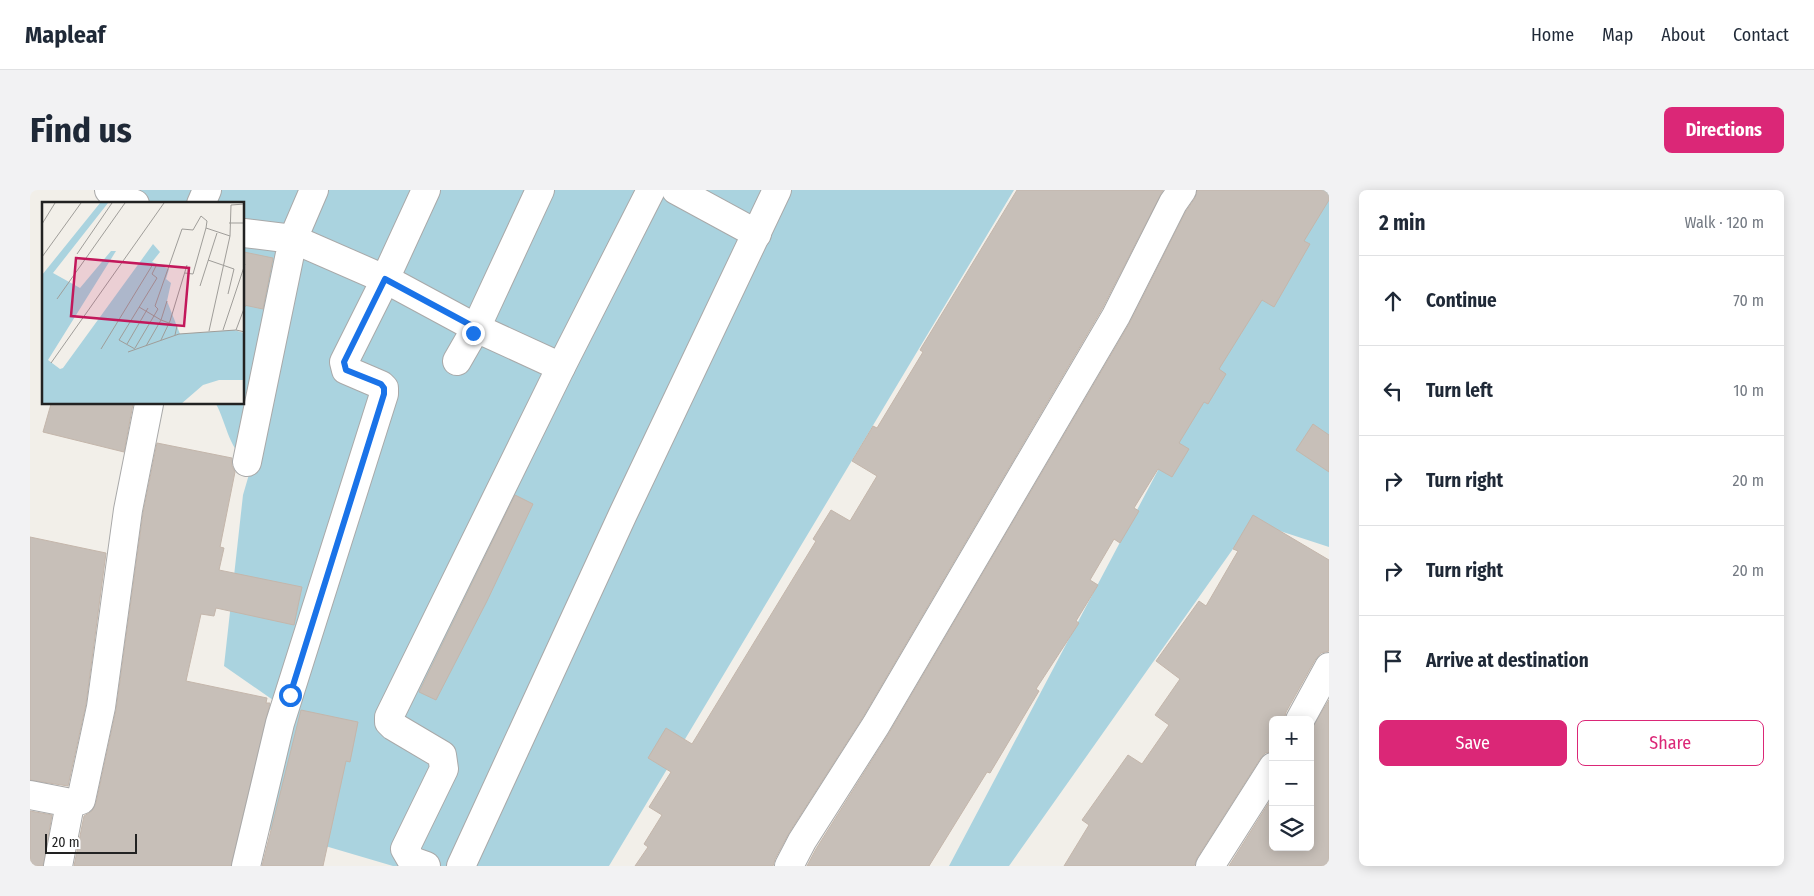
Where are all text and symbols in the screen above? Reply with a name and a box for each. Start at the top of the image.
text: Mapleaf [25,21,105,49]
text: Home [1531,24,1574,46]
text: Map [1602,24,1633,46]
text: About [1661,24,1705,46]
text: Contact [1733,24,1789,46]
button: Directions [1664,107,1784,153]
text: Find us [30,109,132,151]
inset map [42,202,245,405]
text: 2 min [1379,210,1426,236]
text: Walk · 120 m [1685,213,1764,232]
icon: ahead [1379,287,1407,315]
text: Continue [1426,289,1497,312]
text: 70 m [1733,291,1764,310]
route end [462,322,485,345]
icon: left [1379,377,1407,405]
text: Turn left [1426,379,1493,402]
text: 10 m [1733,381,1764,400]
icon: right [1379,467,1407,495]
text: Turn right [1426,469,1503,492]
text: 20 m [1733,471,1764,490]
icon: right [1379,557,1407,585]
text: Turn right [1426,559,1503,582]
text: 20 m [1733,561,1764,580]
icon: arrive [1379,647,1407,675]
text: Arrive at destination [1426,649,1589,672]
route start [279,684,302,707]
map controls [1269,716,1314,851]
button: + [1269,716,1314,761]
button: Save [1379,720,1567,766]
button: Share [1577,720,1764,766]
button: − [1269,761,1314,806]
button: layers [1269,806,1314,851]
scale bar [45,831,138,854]
text: 20 m [52,834,80,851]

